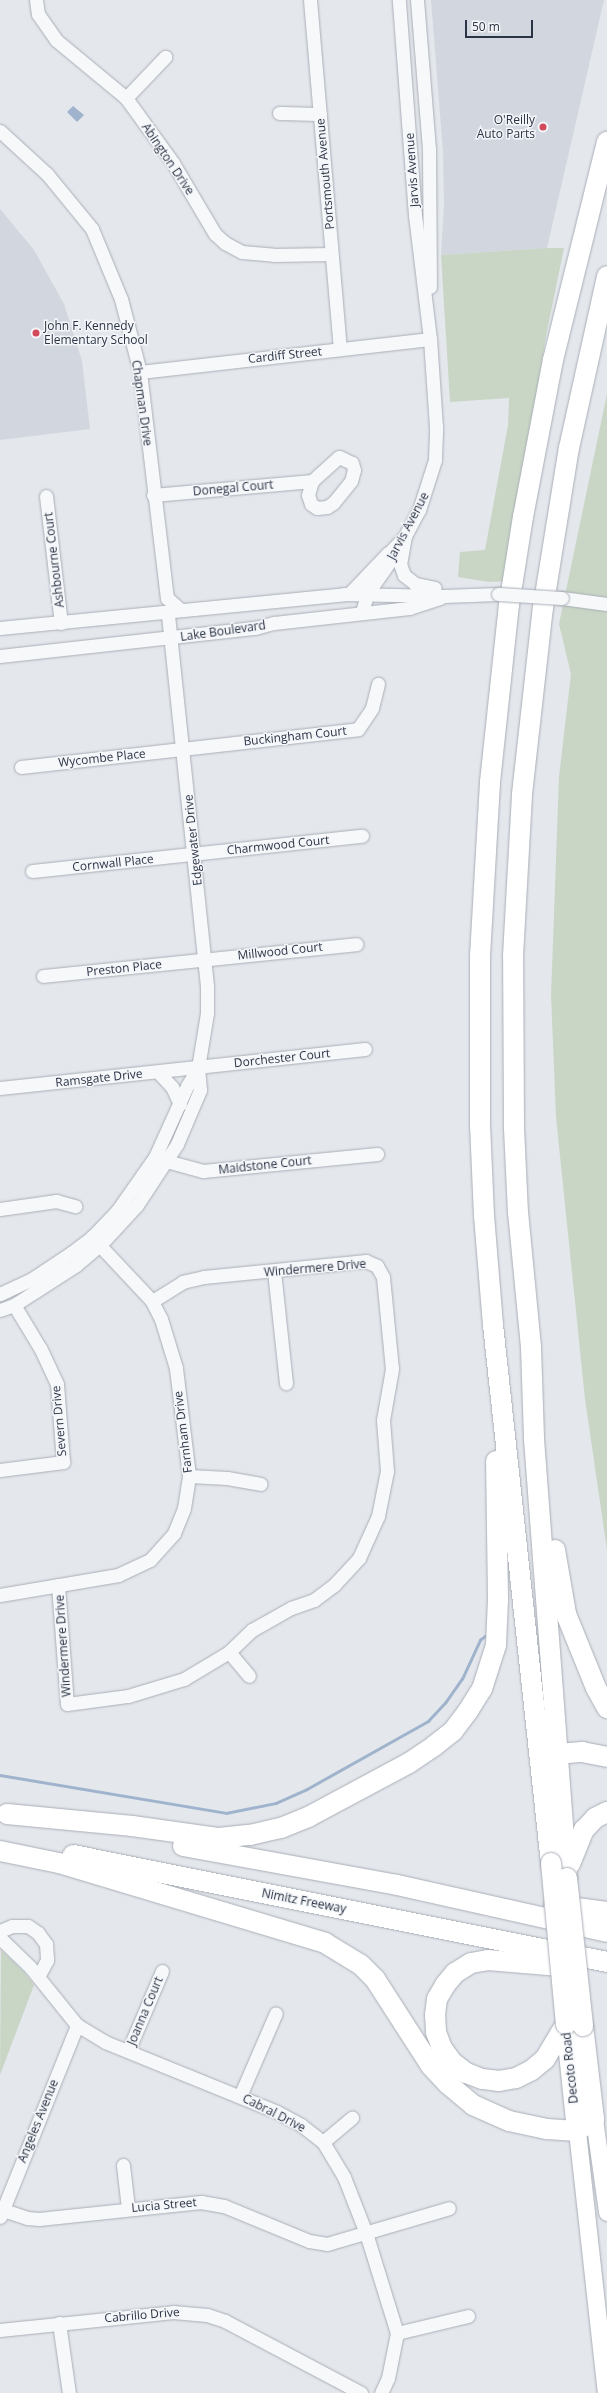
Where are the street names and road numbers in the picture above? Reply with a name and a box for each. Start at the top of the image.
street label: Portsmouth Avenue [313,118,337,230]
street label: Abington Drive [139,120,197,198]
street label: Jarvis Avenue [402,132,422,208]
street label: Cardiff Street [247,344,323,366]
street label: Chapman Drive [129,359,155,447]
street label: Donegal Court [192,477,274,499]
street label: Jarvis Avenue [384,490,432,562]
street label: Ashbourne Court [41,511,67,609]
street label: Lake Boulevard [179,618,267,644]
street label: Buckingham Court [243,723,347,749]
street label: Wycombe Place [58,746,146,770]
street label: Edgewater Drive [181,794,205,886]
street label: Charmwood Court [226,832,330,858]
street label: Cornwall Place [72,852,154,874]
street label: Millwood Court [237,939,323,963]
street label: Preston Place [85,957,163,979]
street label: Dorchester Court [233,1046,331,1070]
street label: Ramsgate Drive [55,1066,143,1090]
street label: Maidstone Court [218,1153,312,1177]
street label: Windermere Drive [263,1256,367,1280]
street label: Severn Drive [49,1385,69,1457]
street label: Farnham Drive [171,1390,195,1474]
street label: Windermere Drive [52,1594,74,1698]
street label: Nimitz Freeway [261,1886,347,1916]
street label: Joanna Court [124,1975,166,2047]
street label: Decoto Road [559,2032,581,2104]
street label: Angeles Avenue [15,2077,61,2165]
street label: Cabral Drive [240,2091,308,2135]
street label: Lucia Street [131,2195,197,2215]
street label: Cabrillo Drive [104,2305,180,2325]

